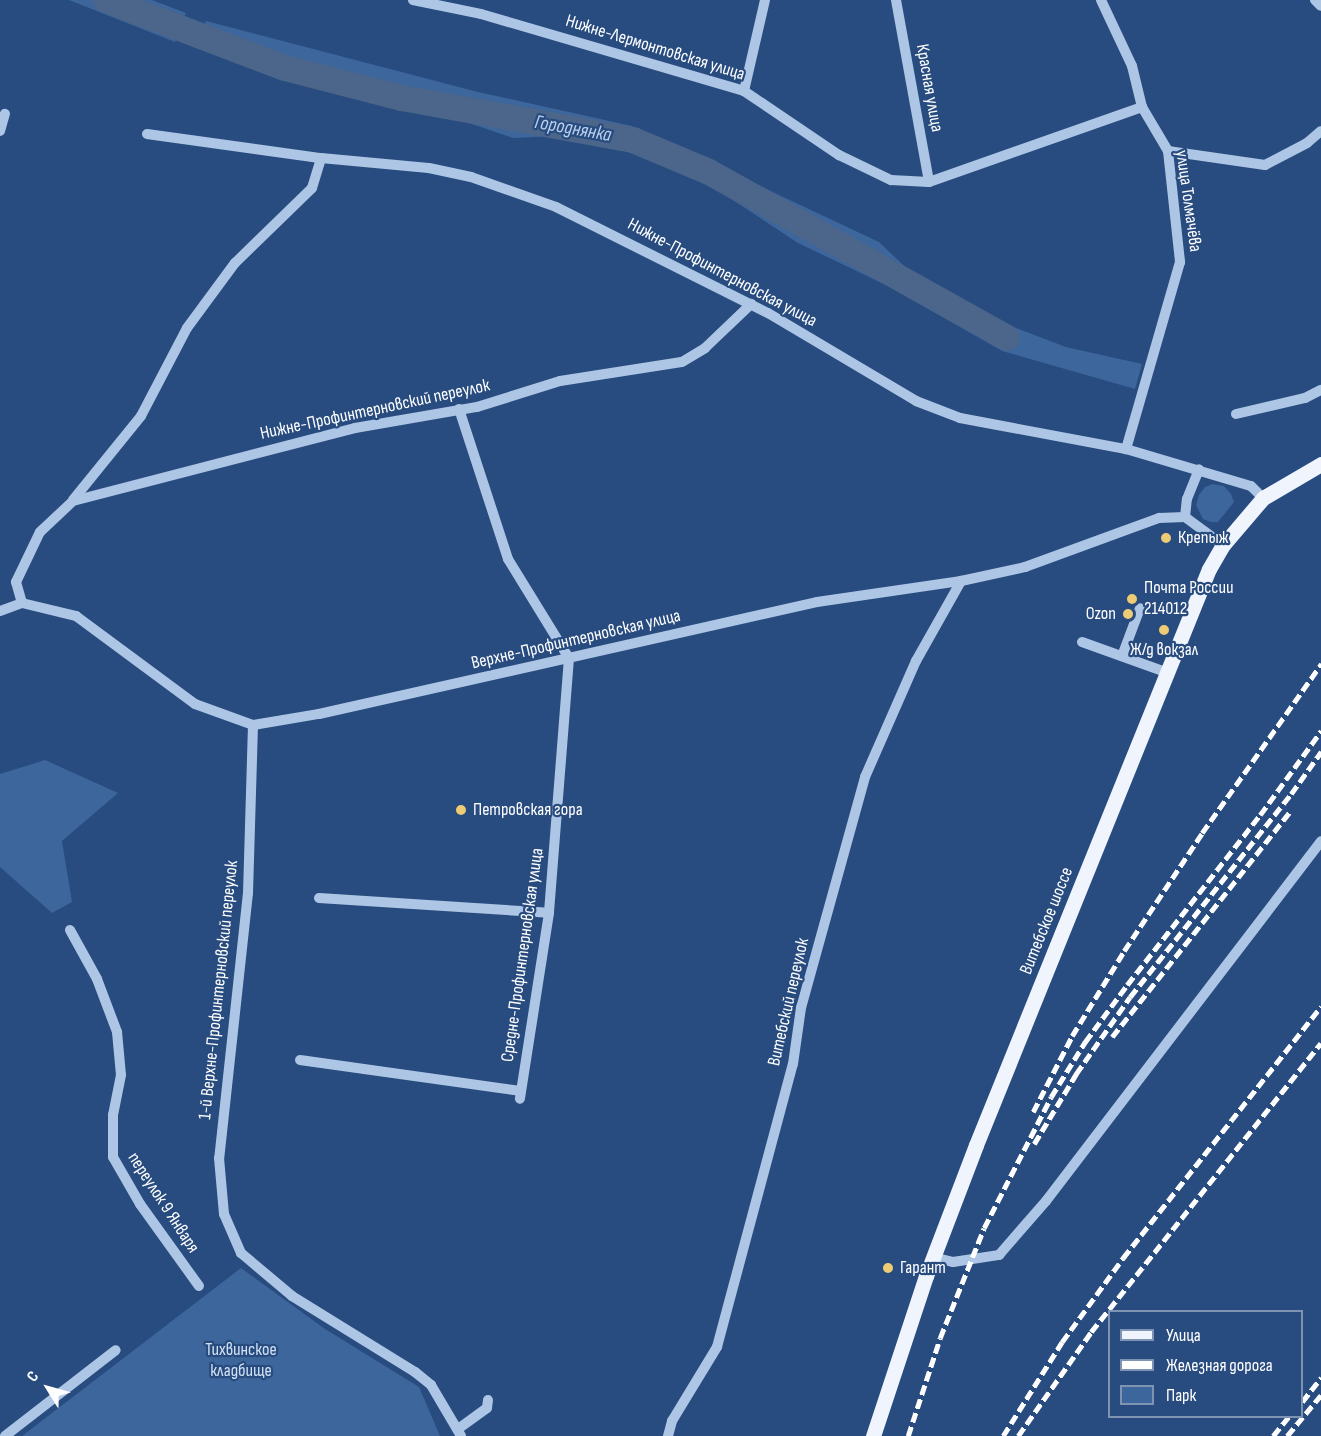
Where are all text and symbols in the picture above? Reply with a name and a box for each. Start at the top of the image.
street label: Нижне-Лермонтовская улица [563,10,747,86]
street label: Красная улица [911,42,947,134]
water label: Городнянка [533,110,613,148]
street label: улица Толмачёва [1170,149,1206,253]
street label: Нижне-Профинтерновская улица [624,214,820,332]
street label: Нижне-Профинтерновский переулок [258,375,492,445]
place label: Крепыж [1178,527,1228,549]
marker: Крепыж [1159,531,1173,545]
place label: Почта России 214012 [1144,578,1234,620]
marker: Почта России 214012 [1125,592,1139,606]
place label: Ozon [1086,603,1116,625]
street label: Верхне-Профинтерновская улица [469,605,683,675]
marker: Ozon [1121,607,1135,621]
marker: Ж/д вокзал [1157,623,1171,637]
place label: Ж/д вокзал [1130,639,1198,661]
place label: Петровская гора [473,799,583,821]
marker: Петровская гора [454,803,468,817]
street label: Средне-Профинтерновская улица [497,847,549,1063]
street label: 1-й Верхне-Профинтерновский переулок [195,859,243,1121]
street label: Витебское шоссе [1016,864,1078,978]
street label: Витебский переулок [764,936,814,1068]
street label: переулок 9 Января [122,1149,204,1257]
place label: Гарант [900,1257,946,1279]
marker: Гарант [881,1261,895,1275]
legend [1108,1310,1303,1418]
text: Улица [1166,1325,1201,1346]
park label: Тихвинское кладбище [205,1340,277,1382]
text: Железная дорога [1166,1355,1273,1376]
north arrow [18,1358,78,1418]
text: С [23,1368,43,1386]
text: Парк [1166,1385,1196,1406]

